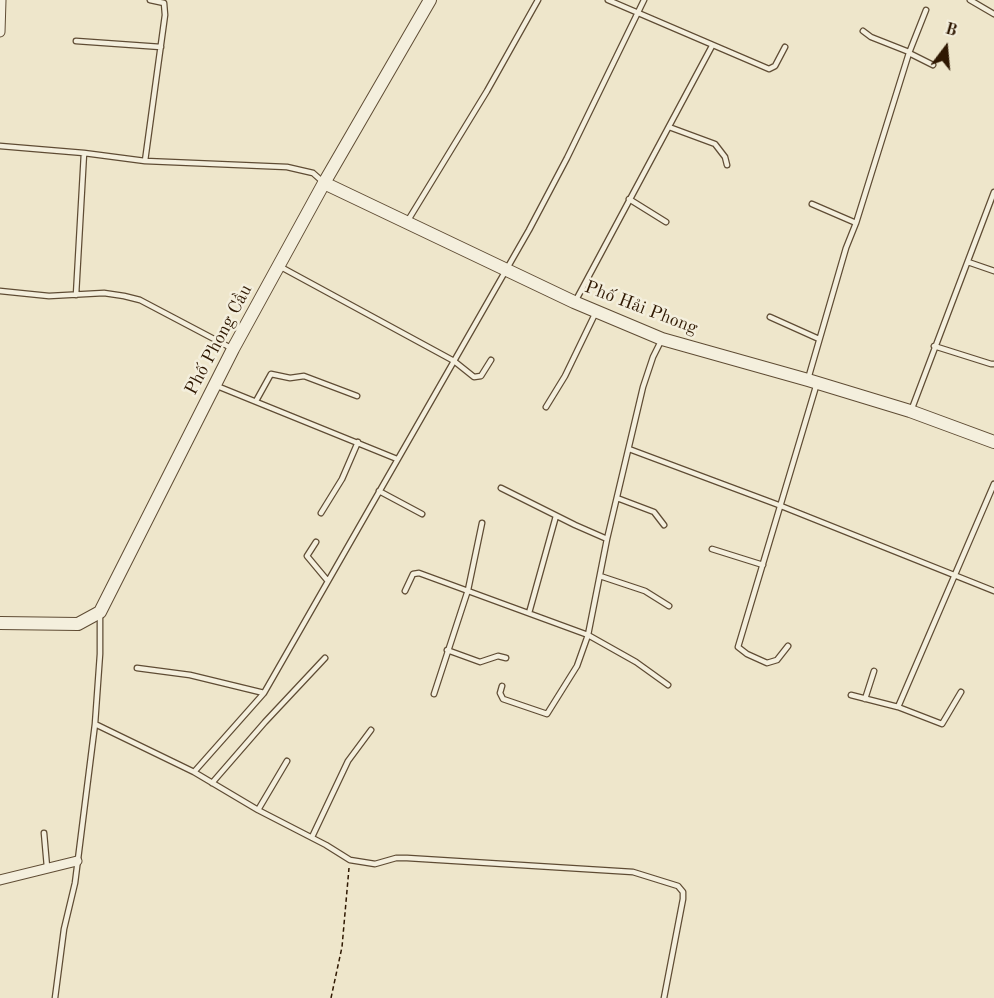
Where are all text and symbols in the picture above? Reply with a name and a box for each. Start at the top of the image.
north arrow [916,18,976,78]
text: B [943,21,959,40]
street label: Phố Hải Phong [581,277,701,339]
street label: Phố Phong Cầu [181,281,257,399]

